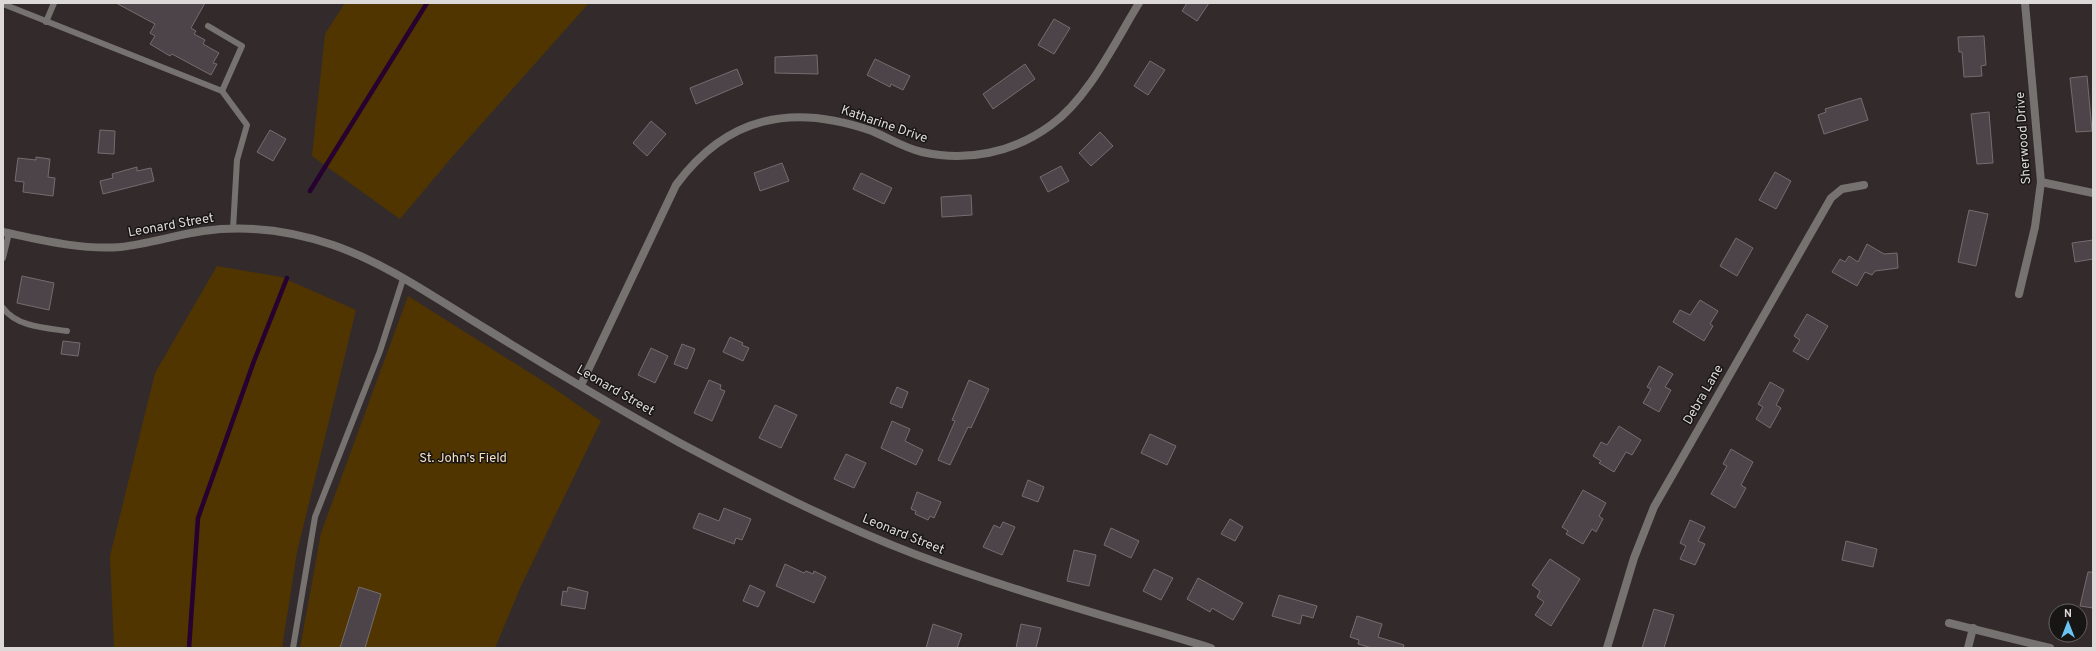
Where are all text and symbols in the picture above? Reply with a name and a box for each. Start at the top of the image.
street label: Sherwood Drive [2013,91,2035,185]
street label: Katharine Drive [838,103,930,147]
street label: Leonard Street [127,211,215,241]
street label: Leonard Street [573,362,657,420]
street label: Debra Lane [1680,362,1728,428]
park label: St. John's Field [419,451,507,467]
street label: Leonard Street [860,511,946,559]
north arrow [2048,603,2088,643]
text: N [2064,607,2072,621]

